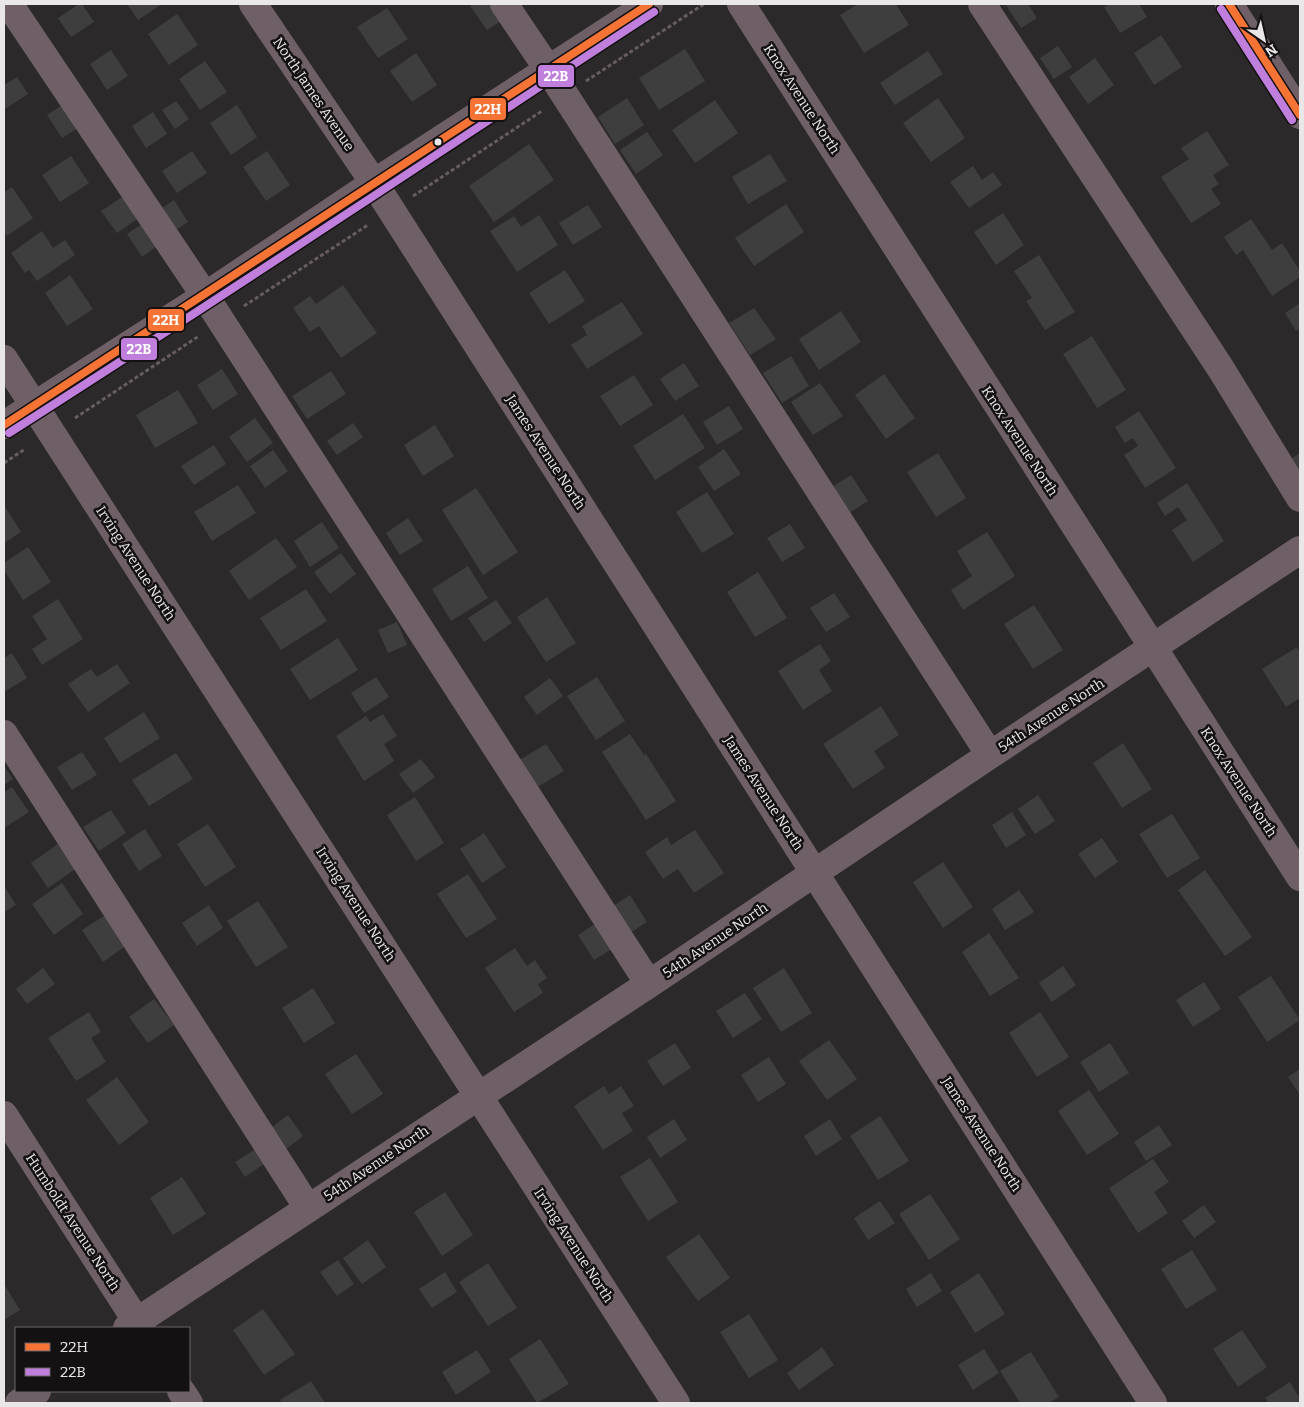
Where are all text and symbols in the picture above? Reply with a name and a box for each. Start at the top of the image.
north arrow [1239,15,1289,65]
street label: North James Avenue [269,34,358,154]
text: N [1262,40,1280,61]
street label: Knox Avenue North [760,41,844,158]
line badge: 22B [537,64,575,88]
text: 22B [544,68,568,85]
line badge: 22H [469,97,507,121]
text: 22H [475,101,501,118]
unlabelled marker [433,137,443,147]
line badge: 22H [147,308,185,332]
text: 22H [153,312,179,329]
line badge: 22B [120,337,158,361]
text: 22B [127,341,151,358]
street label: Knox Avenue North [978,383,1062,500]
street label: James Avenue North [502,391,589,513]
street label: Irving Avenue North [92,503,179,624]
street label: 54th Avenue North [995,675,1108,756]
street label: Knox Avenue North [1197,724,1281,841]
street label: James Avenue North [720,732,807,854]
street label: Irving Avenue North [312,844,399,965]
street label: 54th Avenue North [660,899,771,982]
street label: James Avenue North [938,1073,1025,1195]
street label: 54th Avenue North [321,1122,432,1205]
street label: Humboldt Avenue North [22,1150,124,1294]
street label: Irving Avenue North [530,1185,617,1306]
legend [15,1327,190,1392]
text: 22H [60,1338,88,1356]
text: 22B [60,1363,86,1381]

